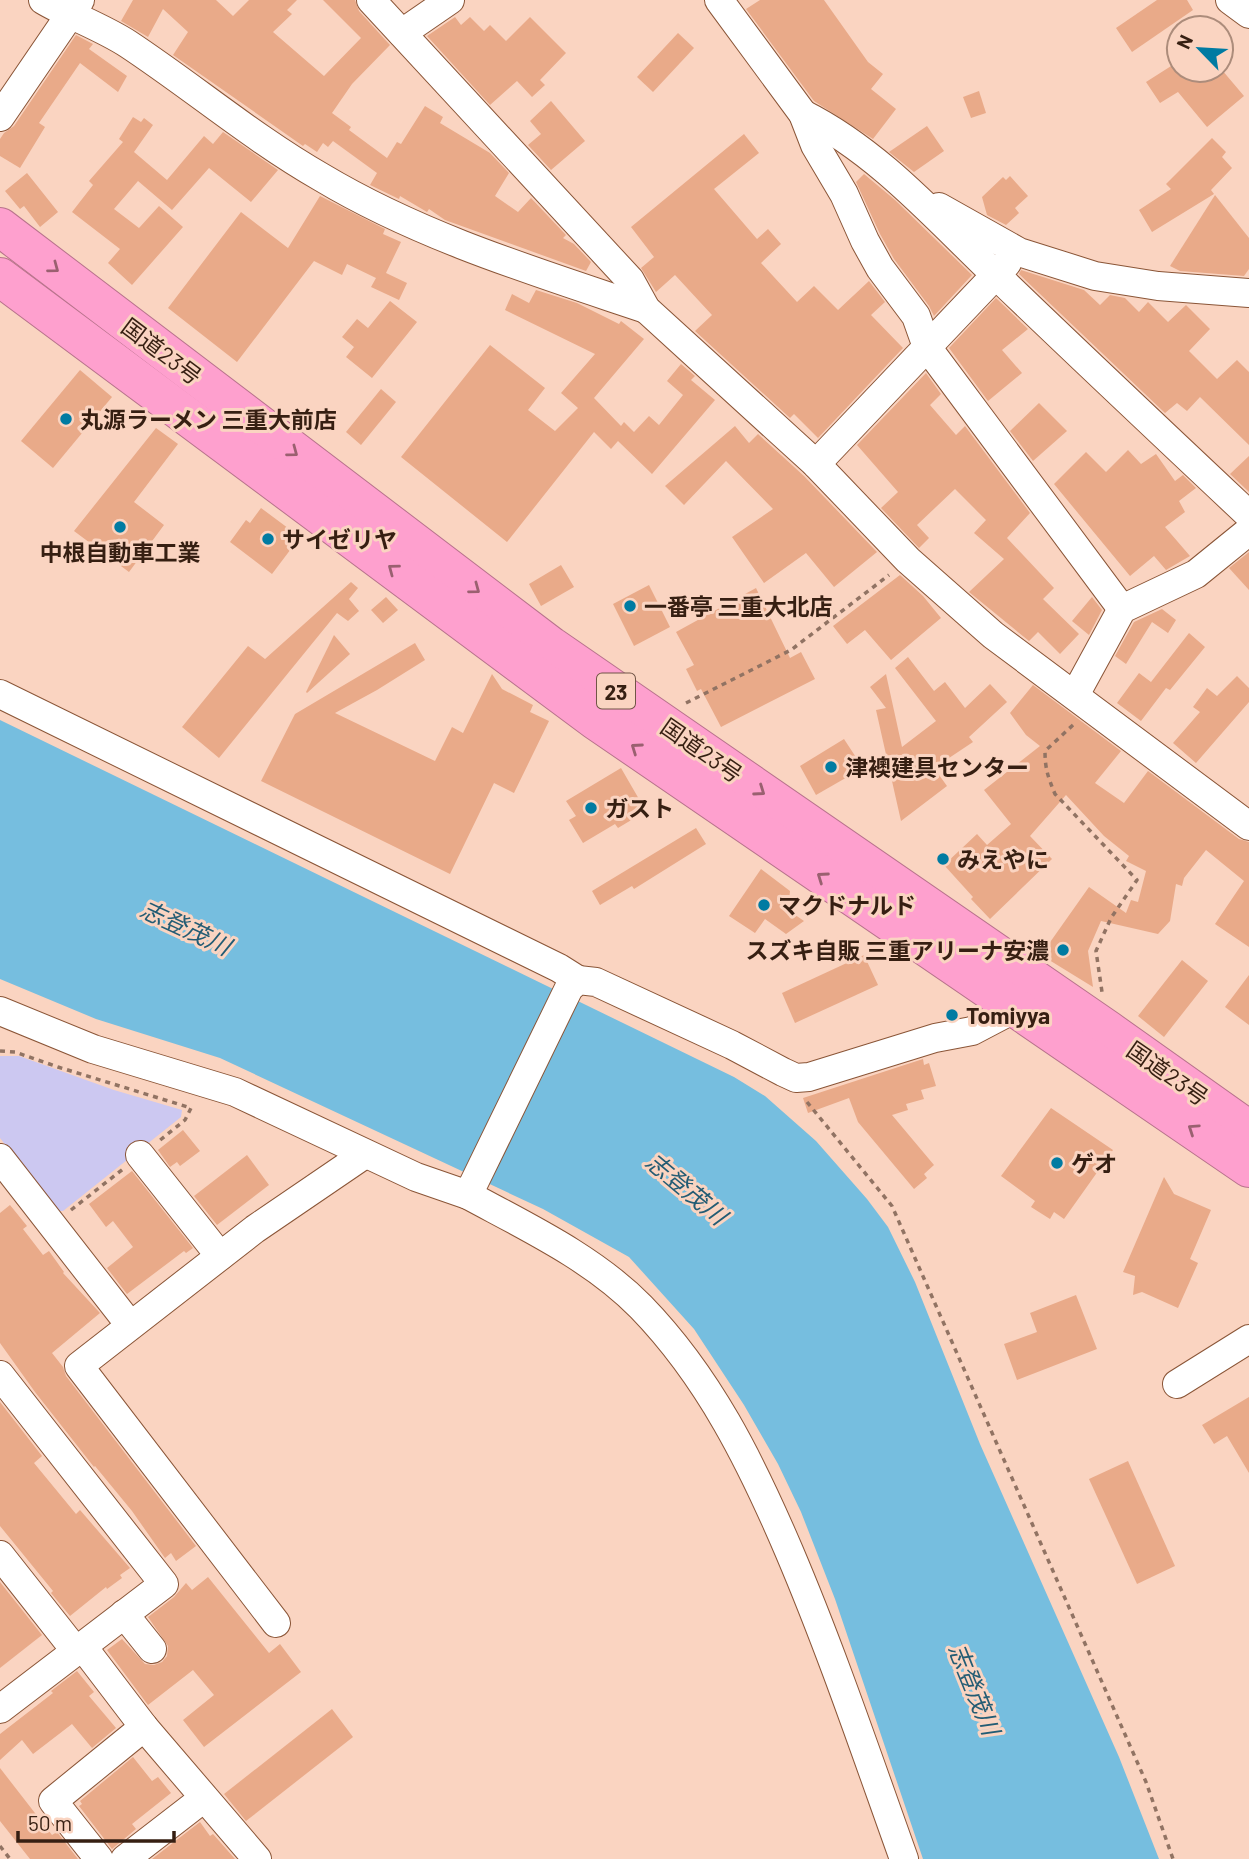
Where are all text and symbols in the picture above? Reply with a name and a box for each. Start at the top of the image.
north arrow [1165,14,1235,84]
text: N [1171,31,1197,52]
one-way arrow [46,260,59,273]
street label: 国道23号 [116,312,208,390]
place label: 丸源ラーメン 三重大前店 [80,405,337,433]
marker: 丸源ラーメン 三重大前店 [58,411,74,427]
one-way arrow [285,443,298,456]
marker: 中根自動車工業 [112,519,128,535]
place label: サイゼリヤ [282,525,397,553]
marker: サイゼリヤ [260,531,276,547]
place label: 中根自動車工業 [40,538,201,566]
one-way arrow [388,565,401,577]
one-way arrow [467,580,479,593]
place label: 一番亭 三重大北店 [644,592,833,620]
marker: 一番亭 三重大北店 [622,598,638,614]
road number: 23 [597,674,635,708]
street label: 国道23号 [656,712,748,788]
one-way arrow [630,743,643,756]
place label: 津襖建具センター [845,753,1029,781]
marker: 津襖建具センター [823,759,839,775]
one-way arrow [752,783,765,795]
place label: ガスト [605,794,674,822]
marker: ガスト [583,800,599,816]
place label: みえやに [957,845,1049,873]
marker: みえやに [935,851,951,867]
one-way arrow [817,872,830,885]
place label: マクドナルド [778,891,916,919]
water label: 志登茂川 [136,894,238,962]
marker: マクドナルド [756,897,772,913]
place label: スズキ自販 三重アリーナ安濃 [745,936,1049,964]
marker: スズキ自販 三重アリーナ安濃 [1055,942,1071,958]
place label: Tomiyya [966,1001,1050,1029]
marker: Tomiyya [944,1007,960,1023]
street label: 国道23号 [1122,1035,1214,1111]
one-way arrow [1188,1125,1201,1138]
water label: 志登茂川 [641,1146,735,1232]
place label: ゲオ [1071,1149,1117,1177]
marker: ゲオ [1049,1155,1065,1171]
water label: 志登茂川 [944,1639,1008,1742]
scale bar [18,1800,173,1844]
text: 50 m [28,1810,72,1835]

